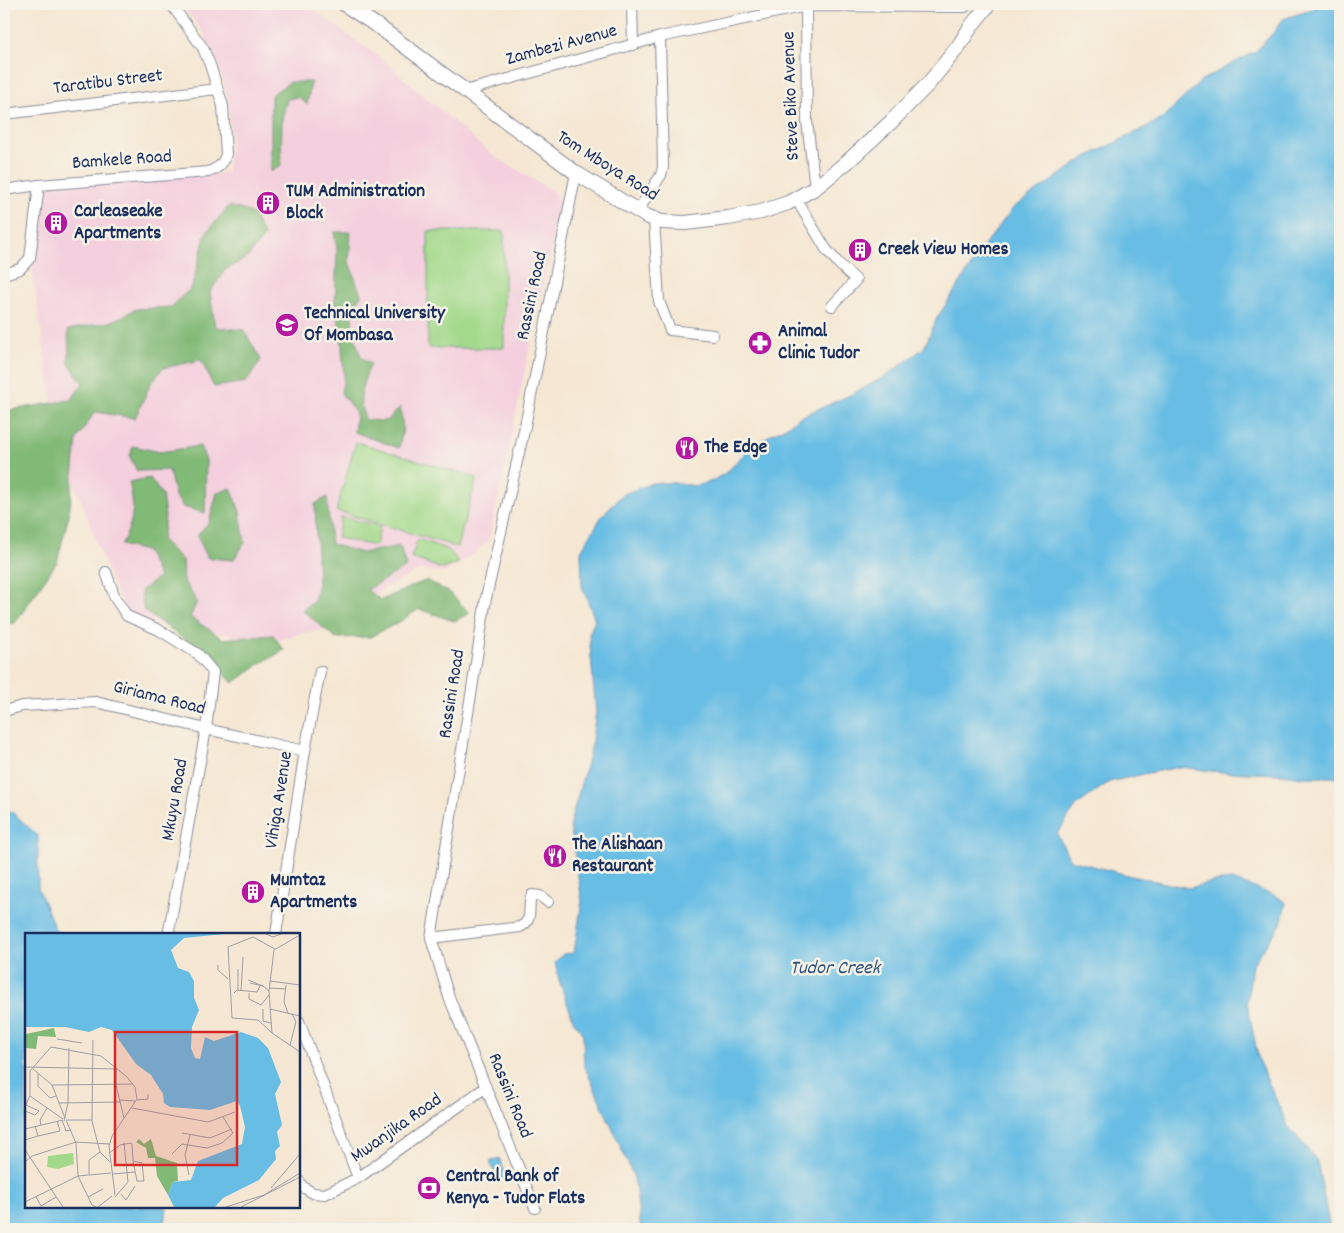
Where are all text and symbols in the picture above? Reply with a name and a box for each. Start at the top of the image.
street label: Zambezi Avenue [503,18,621,74]
street label: Steve Biko Avenue [776,31,808,161]
street label: Taratibu Street [52,63,164,103]
street label: Tom Mboya Road [551,125,663,209]
street label: Bamkele Road [71,144,173,178]
place label: TUM Administration Block [286,179,425,228]
building icon: TUM Administration Block [255,190,281,216]
place label: Carleaseake Apartments [74,199,163,248]
building icon: Carleaseake Apartments [43,210,69,236]
building icon: Creek View Homes [847,237,873,263]
place label: Creek View Homes [878,237,1008,264]
street label: Rassini Road [510,249,556,343]
place label: Technical University Of Mombasa [304,301,446,350]
school or university icon: Technical University Of Mombasa [274,312,300,338]
place label: Animal Clinic Tudor [778,319,861,368]
pharmacy icon: Animal Clinic Tudor [747,330,773,356]
restaurant icon: The Edge [674,435,700,461]
place label: The Edge [704,435,767,462]
street label: Rassini Road [433,648,473,740]
street label: Giriama Road [110,674,208,724]
street label: Vihiga Avenue [259,749,301,851]
street label: Mkuyu Road [156,757,196,843]
place label: The Alishaan Restaurant [572,832,663,881]
restaurant icon: The Alishaan Restaurant [542,843,568,869]
place label: Mumtaz Apartments [270,868,357,917]
building icon: Mumtaz Apartments [240,879,266,905]
inset map [25,933,300,1208]
water label: Tudor Creek [790,955,882,983]
street label: Rassini Road [480,1049,538,1143]
street label: Mwanjika Road [346,1088,448,1170]
place label: Central Bank of Kenya - Tudor Flats [446,1164,585,1213]
bank icon: Central Bank of Kenya - Tudor Flats [416,1175,442,1201]

